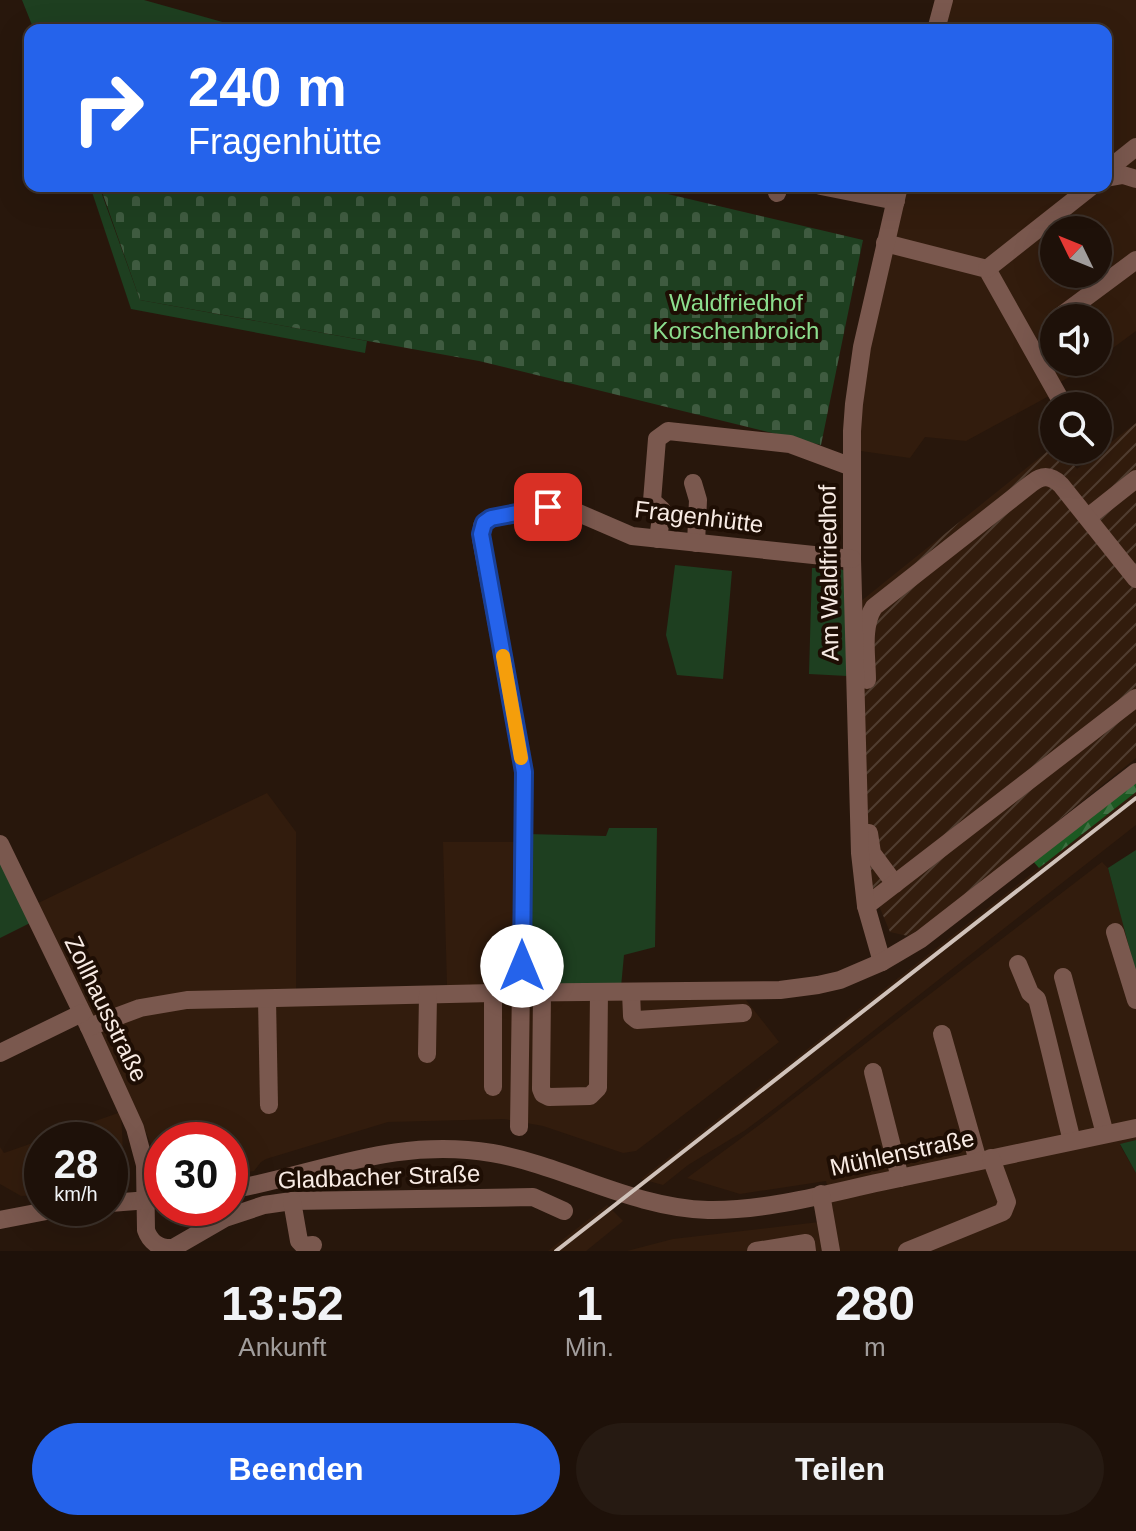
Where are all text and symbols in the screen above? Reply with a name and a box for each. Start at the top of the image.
text: 240 m [188,55,347,118]
icon: right [56,56,160,160]
text: Fragenhütte [188,121,382,162]
north arrow [1040,216,1112,288]
map controls [1040,216,1112,464]
park label: Waldfriedhof Korschenbroich [653,289,819,344]
button: sound [1040,304,1112,376]
button: search [1040,392,1112,464]
pin [514,473,582,541]
street label: Am Waldfriedhof [813,484,844,661]
icon: arrive [526,485,570,529]
street label: Fragenhütte [633,495,765,538]
position arrow [480,924,564,1008]
street label: Zollhausstraße [60,932,153,1086]
speed limit sign: 30 [144,1122,248,1226]
street label: Mühlenstraße [827,1124,976,1181]
text: 28 [54,1142,98,1186]
street label: Gladbacher Straße [277,1159,481,1194]
text: km/h [54,1183,98,1205]
text: 13:52 [221,1277,344,1330]
text: 1 [576,1277,603,1330]
text: 280 [835,1277,915,1330]
text: Ankunft [238,1332,326,1362]
text: Min. [565,1332,614,1362]
text: m [864,1332,886,1362]
button: Beenden [32,1423,560,1515]
button: Teilen [576,1423,1104,1515]

